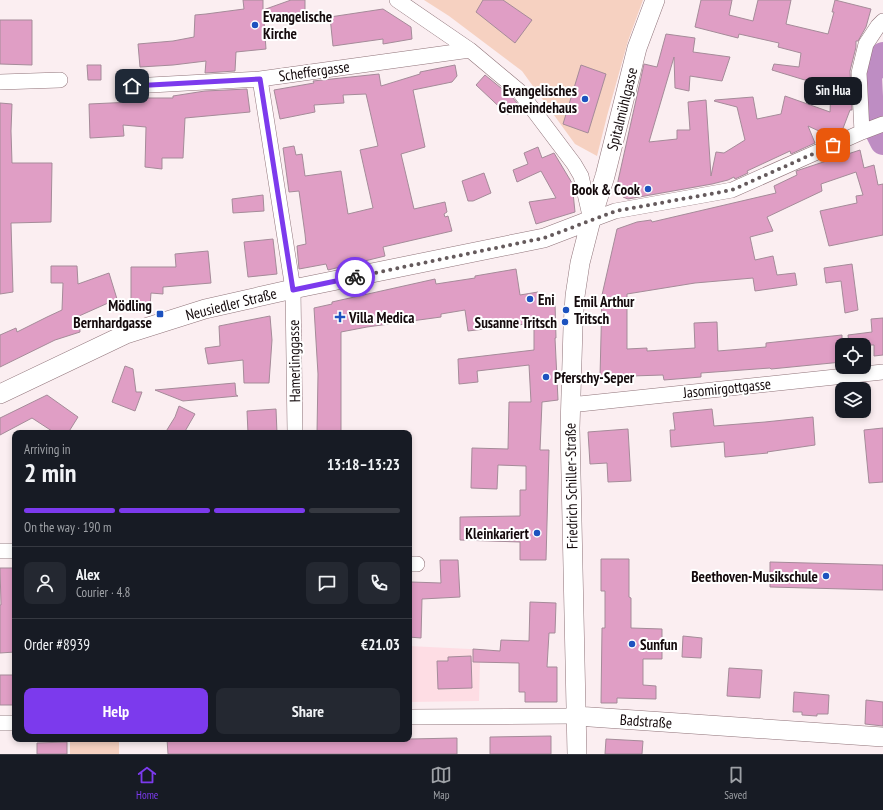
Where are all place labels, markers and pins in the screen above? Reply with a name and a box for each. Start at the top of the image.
place label: Evangelische Kirche [263,7,332,43]
marker: Evangelische Kirche [250,20,260,30]
pin [115,69,149,103]
callout: Sin Hua [804,77,862,105]
place label: Evangelisches Gemeindehaus [499,81,577,117]
marker: Evangelisches Gemeindehaus [580,94,590,104]
pin [816,128,850,162]
place label: Book & Cook [572,180,641,199]
marker: Book & Cook [643,184,653,194]
place label: Eni [538,290,555,309]
place label: Emil Arthur Tritsch [574,292,635,328]
marker: Eni [525,294,535,304]
place label: Mödling Bernhardgasse [73,296,152,332]
marker: Emil Arthur Tritsch [561,305,571,315]
place label: Villa Medica [348,308,414,327]
marker: Mödling Bernhardgasse [155,309,165,319]
marker: Villa Medica [334,311,346,323]
place label: Susanne Tritsch [475,313,557,332]
marker: Susanne Tritsch [560,317,570,327]
place label: Pferschy-Seper [554,368,635,387]
marker: Pferschy-Seper [541,372,551,382]
place label: Kleinkariert [465,524,530,543]
marker: Kleinkariert [532,528,542,538]
place label: Beethoven-Musikschule [691,567,818,586]
marker: Beethoven-Musikschule [821,571,831,581]
place label: Sunfun [640,635,678,654]
marker: Sunfun [627,639,637,649]

